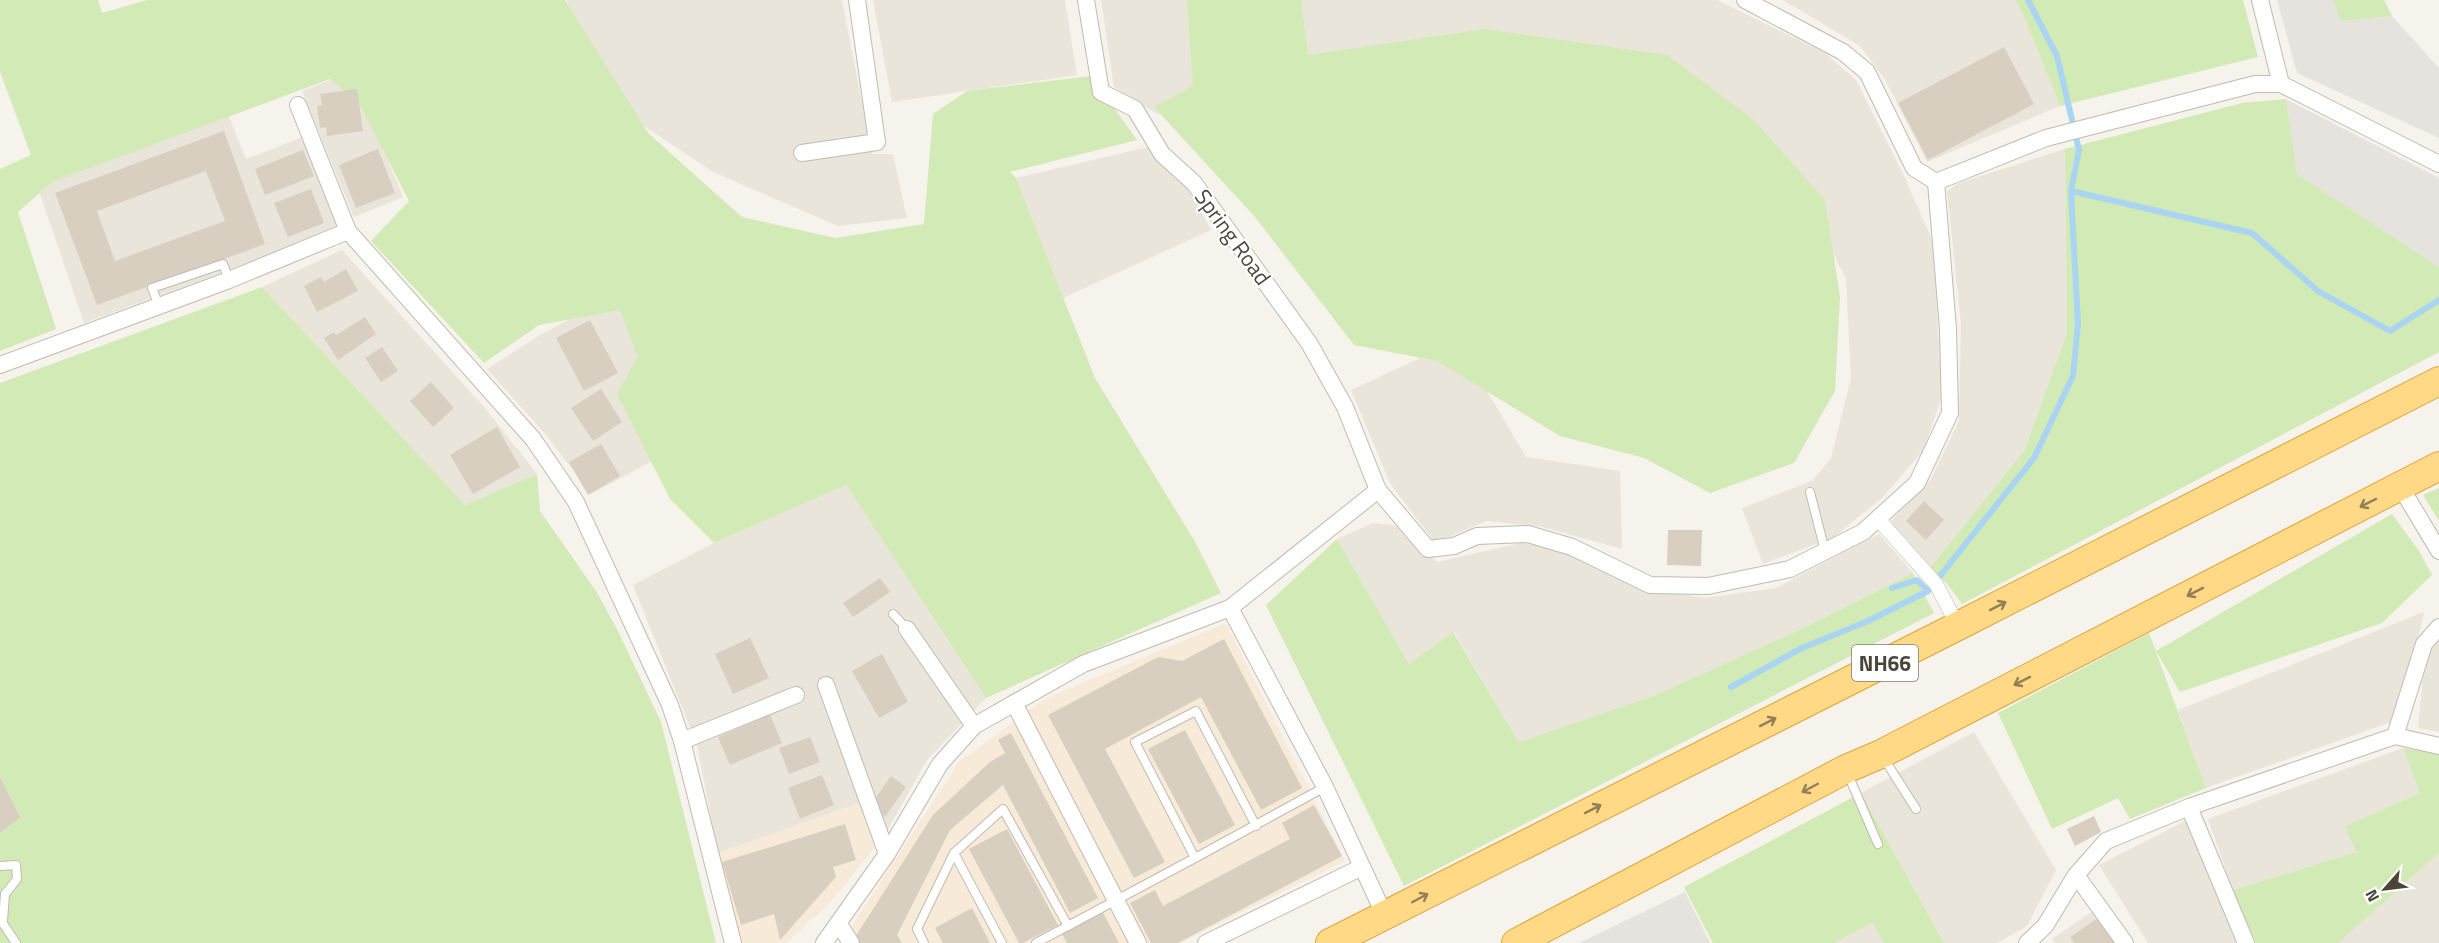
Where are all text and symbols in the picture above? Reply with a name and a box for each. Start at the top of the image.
street label: Spring Road [1186,182,1280,292]
one-way arrow [2360,497,2378,509]
one-way arrow [2187,586,2204,598]
one-way arrow [1989,600,2007,611]
road number: NH66 [1852,645,1918,681]
one-way arrow [2013,676,2031,688]
one-way arrow [1758,716,1776,727]
one-way arrow [1802,782,1819,794]
one-way arrow [1584,803,1601,815]
north arrow [2355,859,2415,919]
text: N [2359,886,2385,907]
one-way arrow [1410,892,1428,903]

